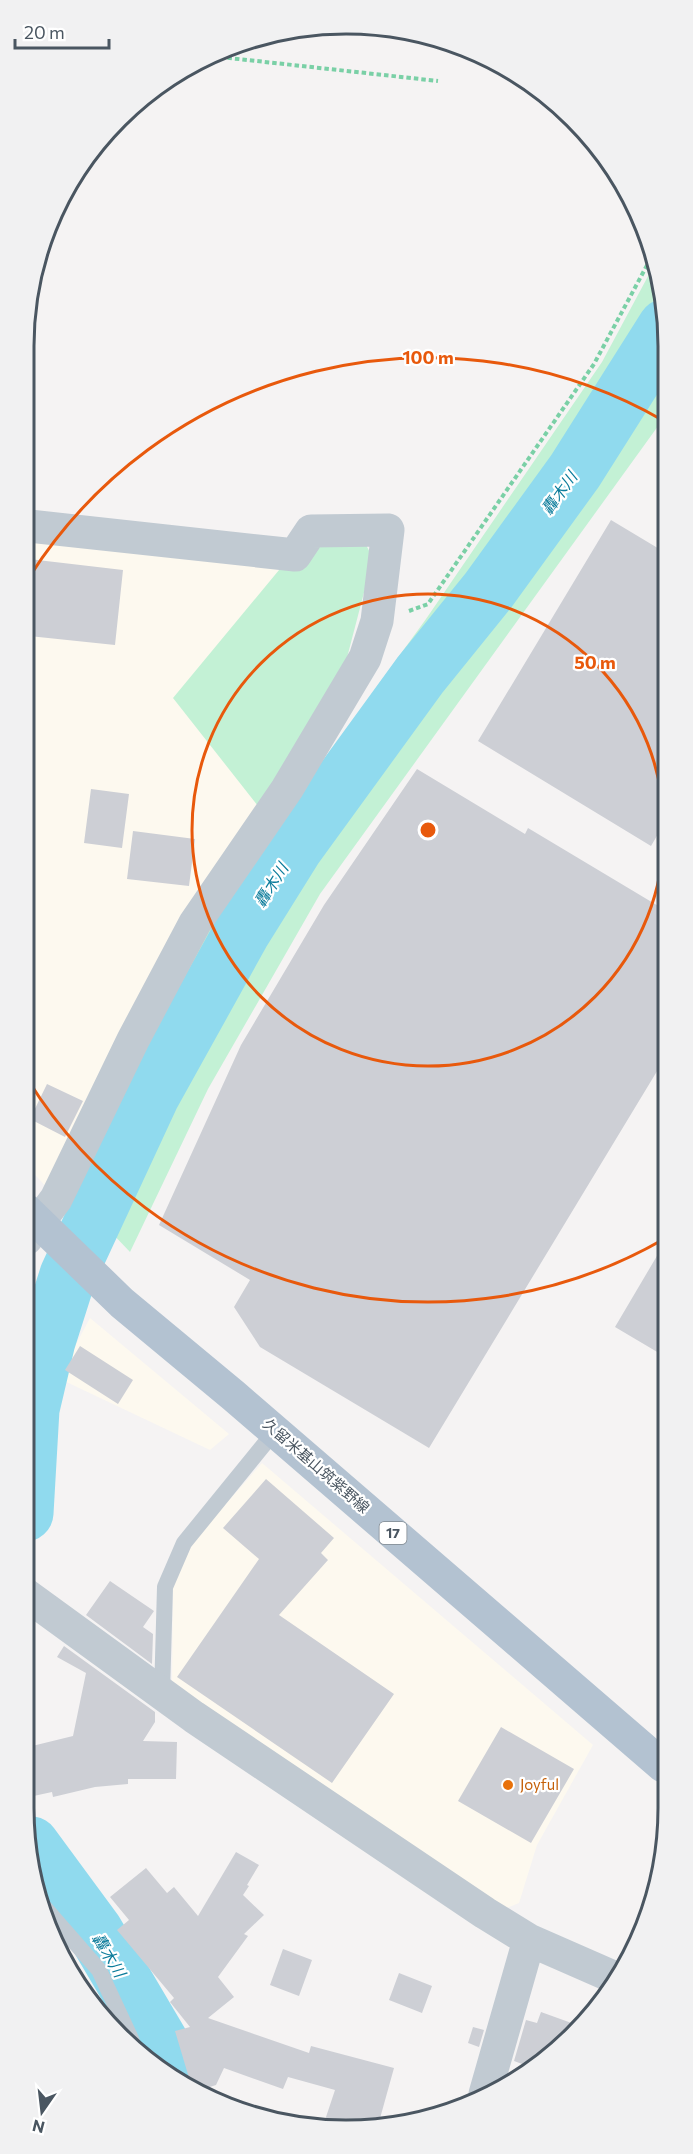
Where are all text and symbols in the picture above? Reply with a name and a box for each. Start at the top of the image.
scale bar [15,12,110,50]
text: 20 m [24,21,65,43]
text: 100 m [402,346,454,368]
water label: 轟木川 [537,466,582,518]
text: 50 m [574,651,616,673]
centre of rings [418,820,438,840]
water label: 轟木川 [250,858,292,910]
street label: 久留米基山筑紫野線 [260,1414,374,1516]
road number: 17 [380,1522,406,1544]
place label: Joyful [520,1775,559,1793]
marker: Joyful [501,1778,515,1792]
water label: 轟木川 [89,1929,131,1982]
north arrow [12,2082,72,2142]
text: N [30,2116,46,2138]

